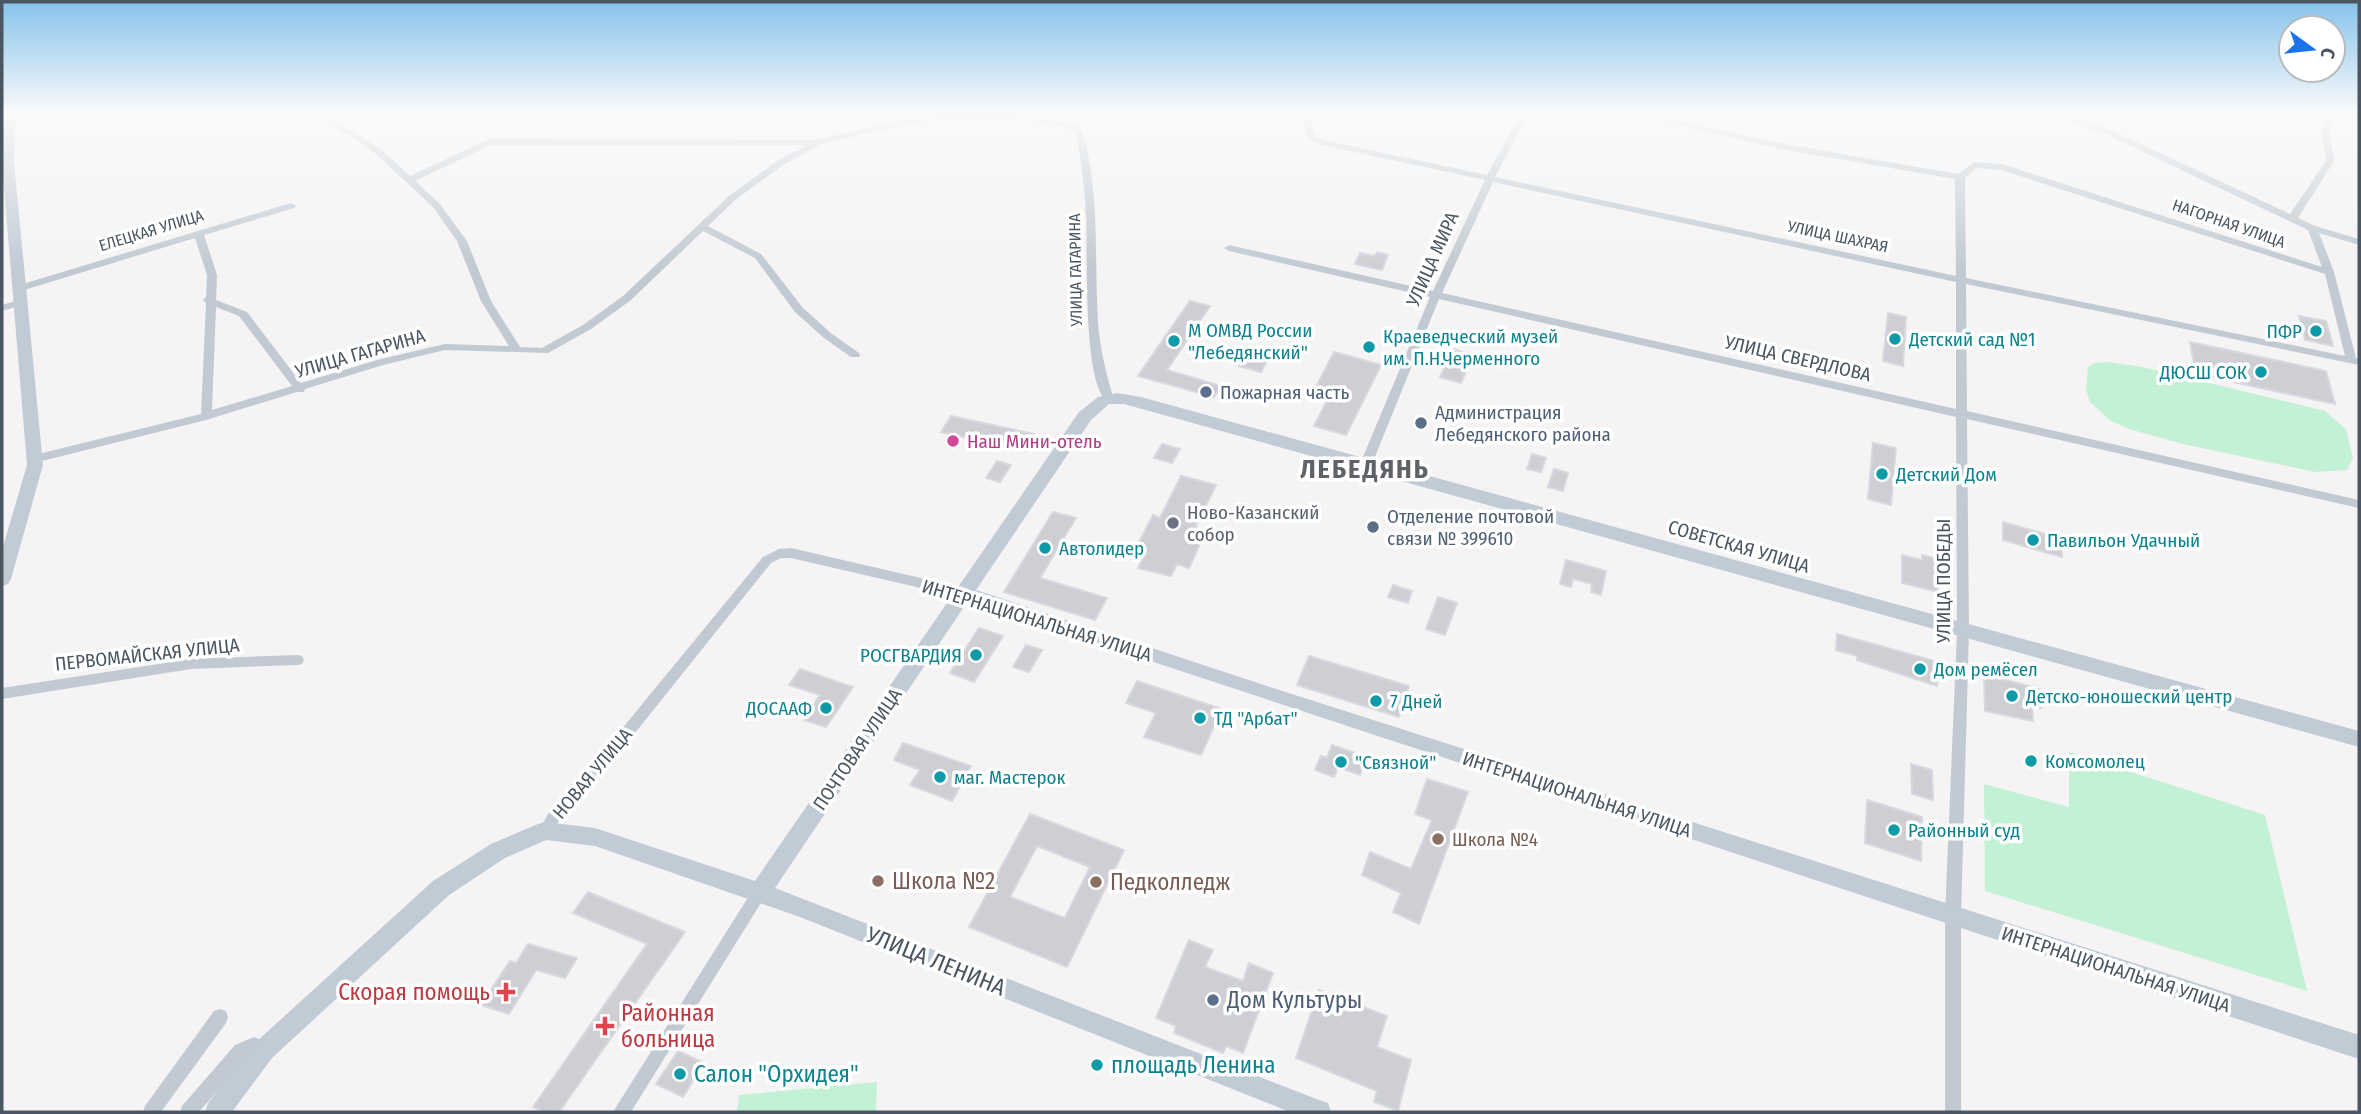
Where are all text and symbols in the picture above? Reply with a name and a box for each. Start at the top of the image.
north arrow [2277,14,2347,84]
text: С [2316,45,2340,61]
street label: НАГОРНАЯ УЛИЦА [2170,195,2288,252]
street label: ЕЛЕЦКАЯ УЛИЦА [97,205,206,255]
street label: УЛИЦА МИРА [1401,208,1464,311]
street label: УЛИЦА ГАГАРИНА [1065,213,1086,328]
street label: УЛИЦА ШАХРАЯ [1785,216,1890,256]
place label: М ОМВД России "Лебедянский" [1188,319,1312,364]
place label: ПФР [2267,320,2302,343]
marker: ПФР [2308,323,2324,339]
street label: УЛИЦА ГАГАРИНА [292,324,428,383]
place label: Краеведческий музей им. П.Н.Черменного [1383,325,1558,370]
place label: Детский сад №1 [1908,328,2035,351]
street label: УЛИЦА СВЕРДЛОВА [1722,330,1873,386]
marker: Детский сад №1 [1887,331,1903,347]
marker: М ОМВД России "Лебедянский" [1166,333,1182,349]
marker: Краеведческий музей им. П.Н.Черменного [1361,339,1377,355]
place label: ДЮСШ СОК [2159,361,2247,384]
marker: ДЮСШ СОК [2253,364,2269,380]
place label: Пожарная часть [1220,381,1349,404]
marker: Пожарная часть [1198,384,1214,400]
place label: Администрация Лебедянского района [1435,401,1611,446]
marker: Администрация Лебедянского района [1413,415,1429,431]
place label: Наш Мини-отель [967,430,1102,453]
marker: Наш Мини-отель [945,433,961,449]
district label: ЛЕБЕДЯНЬ [1300,454,1430,485]
place label: Детский Дом [1895,463,1997,486]
marker: Детский Дом [1874,466,1890,482]
place label: Ново-Казанский собор [1187,501,1319,546]
place label: Отделение почтовой связи № 399610 [1387,505,1554,550]
marker: Ново-Казанский собор [1165,515,1181,531]
street label: СОВЕТСКАЯ УЛИЦА [1665,515,1812,578]
marker: Отделение почтовой связи № 399610 [1365,519,1381,535]
street label: УЛИЦА ПОБЕДЫ [1932,519,1955,644]
place label: Павильон Удачный [2047,529,2200,552]
marker: Павильон Удачный [2025,532,2041,548]
place label: Автолидер [1059,537,1144,560]
marker: Автолидер [1037,540,1053,556]
street label: ИНТЕРНАЦИОНАЛЬНАЯ УЛИЦА [919,575,1155,666]
street label: ПЕРВОМАЙСКАЯ УЛИЦА [54,633,240,676]
place label: РОСГВАРДИЯ [860,644,962,667]
marker: РОСГВАРДИЯ [968,647,984,663]
place label: Дом ремёсел [1933,658,2038,681]
marker: Дом ремёсел [1912,661,1928,677]
street label: ПОЧТОВАЯ УЛИЦА [808,684,907,815]
place label: Детско-юношеский центр [2025,685,2232,708]
marker: Детско-юношеский центр [2004,688,2020,704]
place label: 7 Дней [1390,690,1442,713]
marker: 7 Дней [1368,693,1384,709]
place label: ДОСААФ [745,697,812,720]
marker: ДОСААФ [818,700,834,716]
place label: ТД "Арбат" [1214,707,1298,730]
marker: ТД "Арбат" [1192,710,1208,726]
street label: НОВАЯ УЛИЦА [548,723,637,823]
street label: ИНТЕРНАЦИОНАЛЬНАЯ УЛИЦА [1460,747,1694,842]
place label: Комсомолец [2045,750,2145,773]
place label: "Связной" [1355,751,1436,774]
marker: Комсомолец [2023,753,2039,769]
marker: "Связной" [1333,754,1349,770]
place label: маг. Мастерок [954,766,1065,789]
marker: маг. Мастерок [932,769,948,785]
place label: Районный суд [1908,819,2020,842]
marker: Районный суд [1886,822,1902,838]
place label: Школа №4 [1452,828,1538,851]
marker: Школа №4 [1430,831,1446,847]
place label: Школа №2 [892,867,995,895]
place label: Педколледж [1110,868,1230,896]
marker: Школа №2 [870,873,886,889]
marker: Педколледж [1088,874,1104,890]
street label: УЛИЦА ЛЕНИНА [861,920,1010,1002]
street label: ИНТЕРНАЦИОНАЛЬНАЯ УЛИЦА [1999,922,2233,1017]
place label: Скорая помощь [338,978,490,1006]
marker: Скорая помощь [496,982,516,1002]
place label: Дом Культуры [1226,986,1362,1014]
marker: Дом Культуры [1205,992,1221,1008]
place label: Районная больница [621,999,715,1053]
marker: Районная больница [595,1016,615,1036]
place label: площадь Ленина [1111,1051,1276,1079]
marker: площадь Ленина [1089,1057,1105,1073]
place label: Салон "Орхидея" [694,1060,859,1088]
marker: Салон "Орхидея" [672,1066,688,1082]

